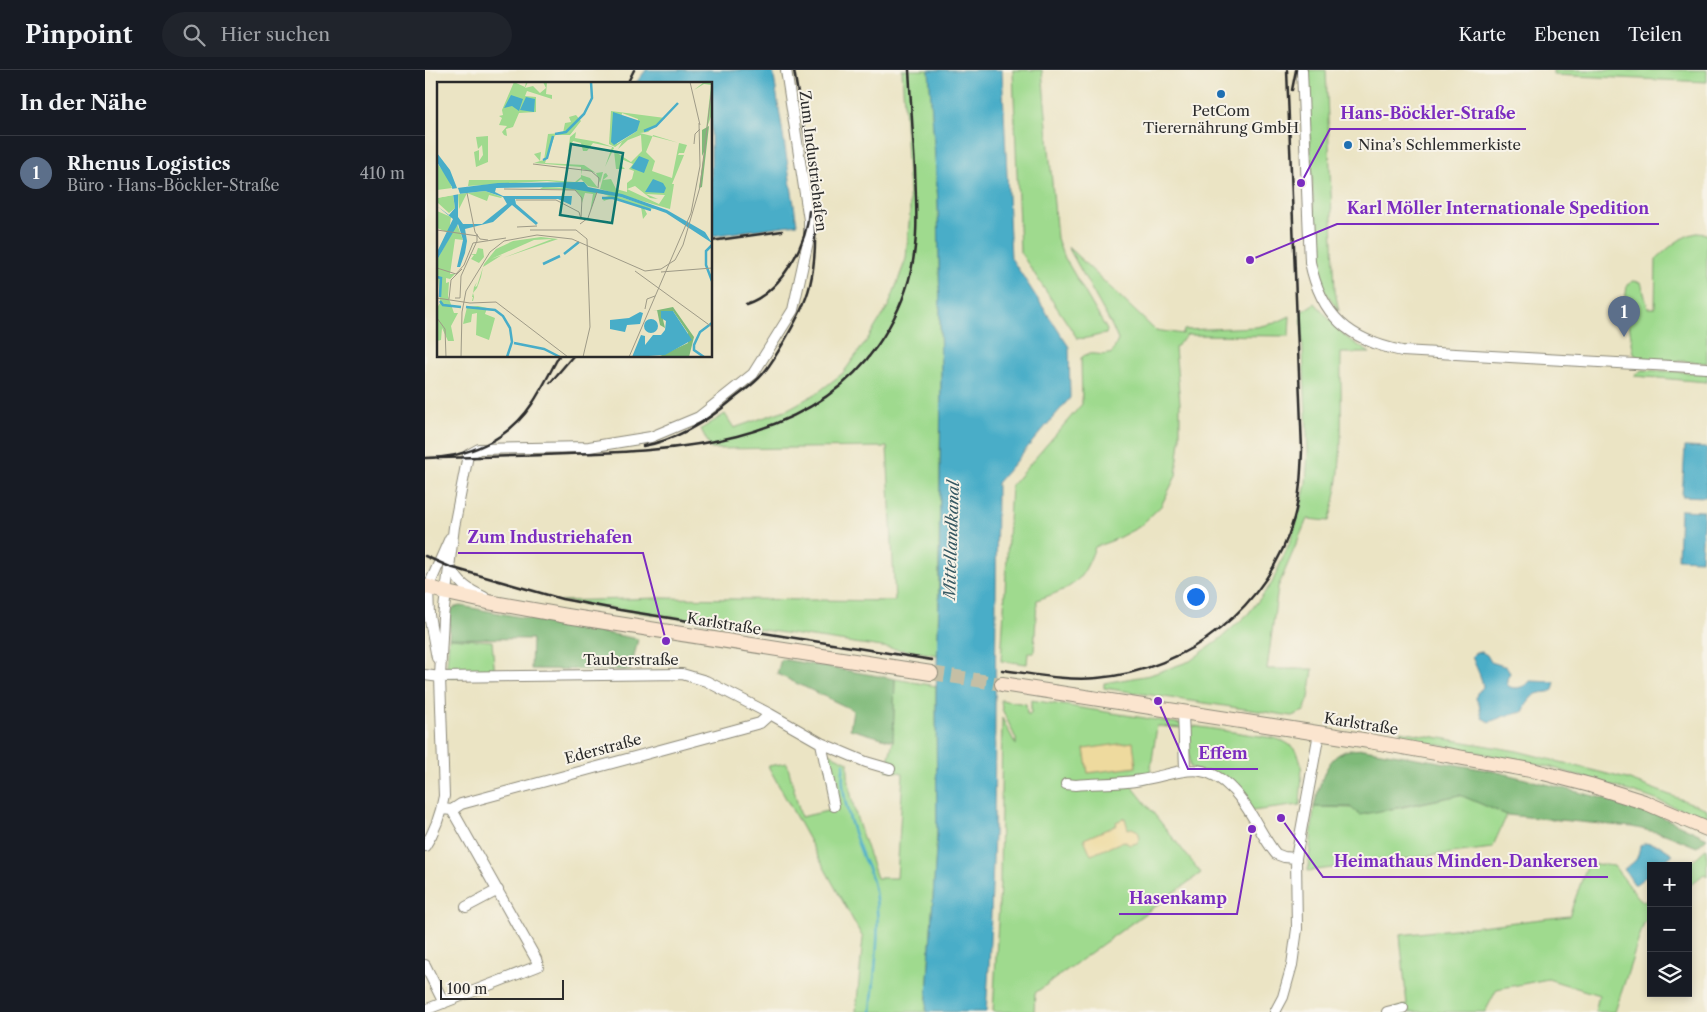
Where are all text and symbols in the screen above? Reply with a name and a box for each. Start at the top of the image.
search box [162,12,512,57]
text: Pinpoint [25,20,132,49]
icon: search [180,21,208,49]
text: Hier suchen [220,23,330,46]
text: Karte [1458,24,1506,46]
text: Ebenen [1534,24,1600,46]
text: Teilen [1628,24,1682,46]
inset map [437,82,713,358]
marker: PetCom Tierernährung GmbH [1215,88,1227,100]
street label: Zum Industriehafen [795,89,832,233]
text: In der Nähe [20,90,147,115]
callout: Hans-Böckler-Straße [1330,98,1526,129]
place label: PetCom Tierernährung GmbH [1143,101,1299,137]
text: Hans-Böckler-Straße [1340,103,1516,123]
place label: Nina’s Schlemmerkiste [1358,135,1521,154]
marker: Nina’s Schlemmerkiste [1342,139,1354,151]
text: Rhenus Logistics [67,152,231,175]
text: 1 [32,163,40,183]
text: 410 m [360,163,405,183]
text: Büro · Hans-Böckler-Straße [67,175,280,195]
callout: Karl Möller Internationale Spedition [1337,193,1659,224]
text: Karl Möller Internationale Spedition [1347,198,1649,218]
pin: 1 [1608,296,1640,337]
water label: Mittellandkanal [939,478,963,602]
callout: Zum Industriehafen [458,522,643,553]
text: Zum Industriehafen [468,527,633,547]
your location [1183,584,1209,610]
street label: Karlstraße [686,608,763,639]
street label: Tauberstraße [583,650,679,669]
street label: Karlstraße [1323,708,1400,739]
street label: Ederstraße [562,729,643,768]
callout: Effem [1188,738,1258,769]
text: Effem [1198,743,1248,763]
callout: Heimathaus Minden-Dankersen [1323,846,1608,877]
text: Heimathaus Minden-Dankersen [1334,851,1598,871]
map controls [1647,862,1692,997]
button: + [1647,862,1692,907]
callout: Hasenkamp [1119,883,1237,914]
text: Hasenkamp [1129,888,1227,908]
button: − [1647,907,1692,952]
button: layers [1647,952,1692,997]
scale bar [440,977,564,1000]
text: 100 m [447,980,487,998]

